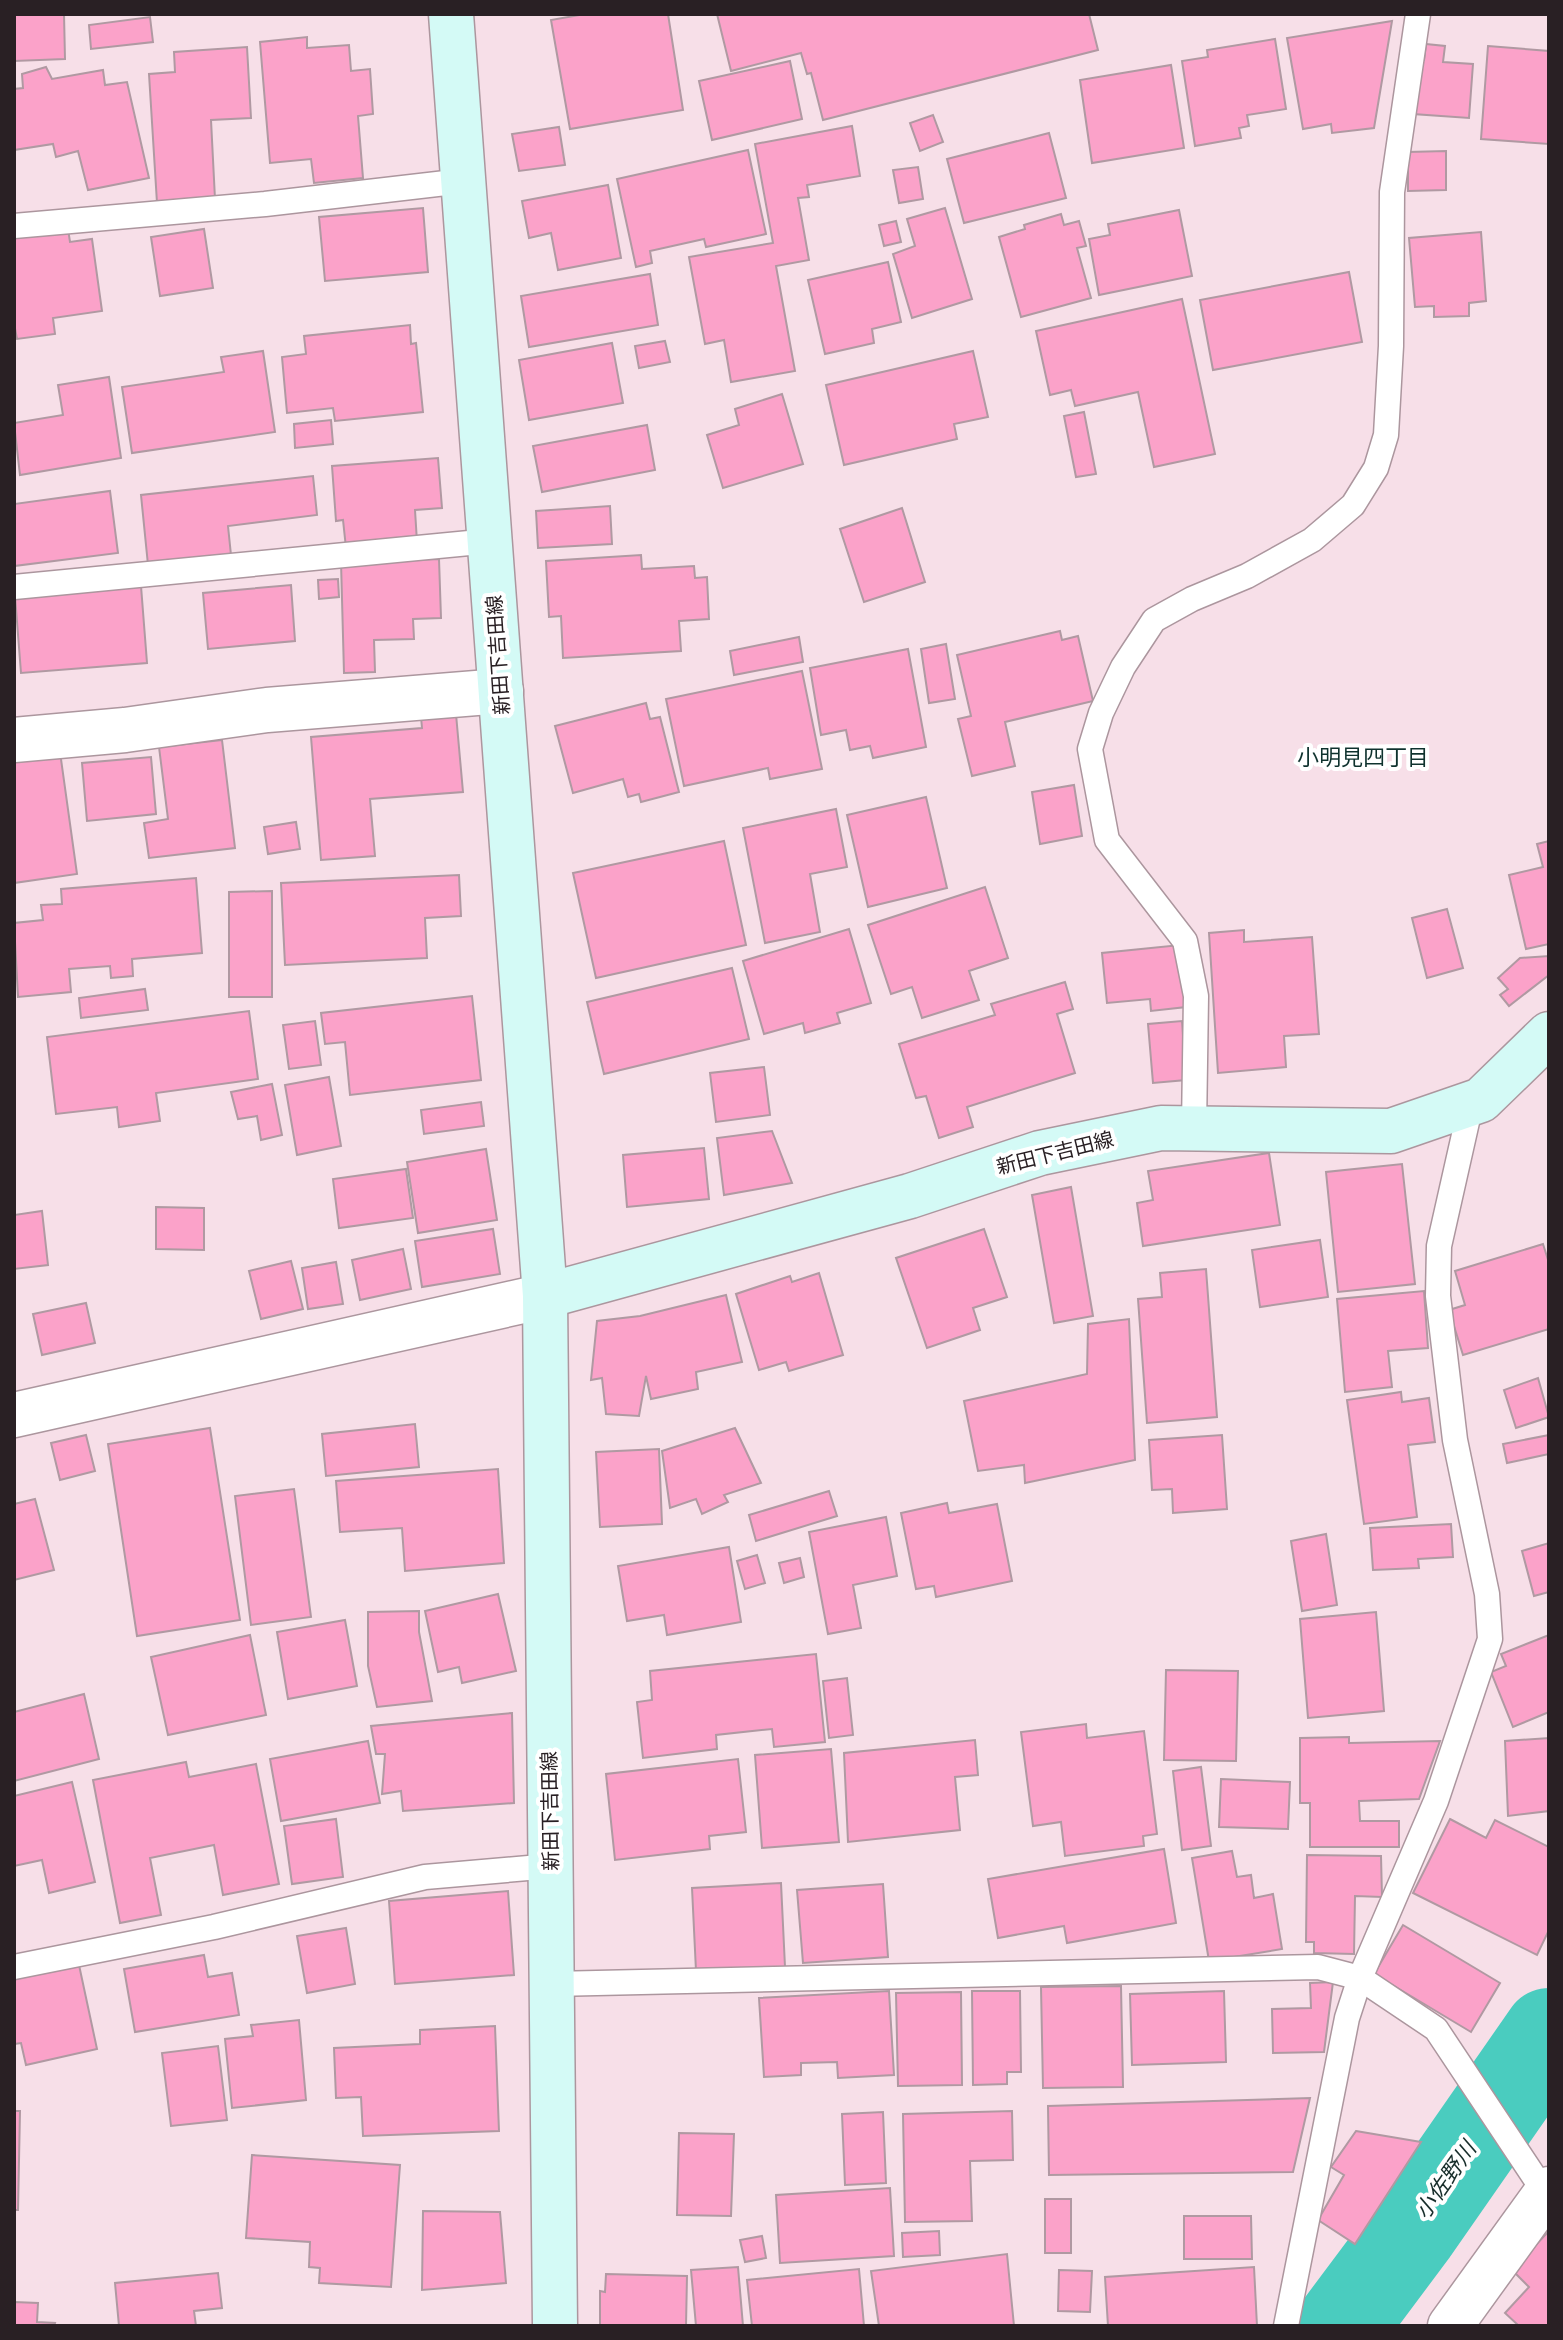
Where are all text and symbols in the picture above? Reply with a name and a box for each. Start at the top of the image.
street label: 新田下吉田線 [482,594,514,716]
district label: 小明見四丁目 [1297,744,1429,771]
street label: 新田下吉田線 [994,1127,1116,1179]
street label: 新田下吉田線 [537,1751,563,1871]
water label: 小佐野川 [1409,2135,1483,2224]

